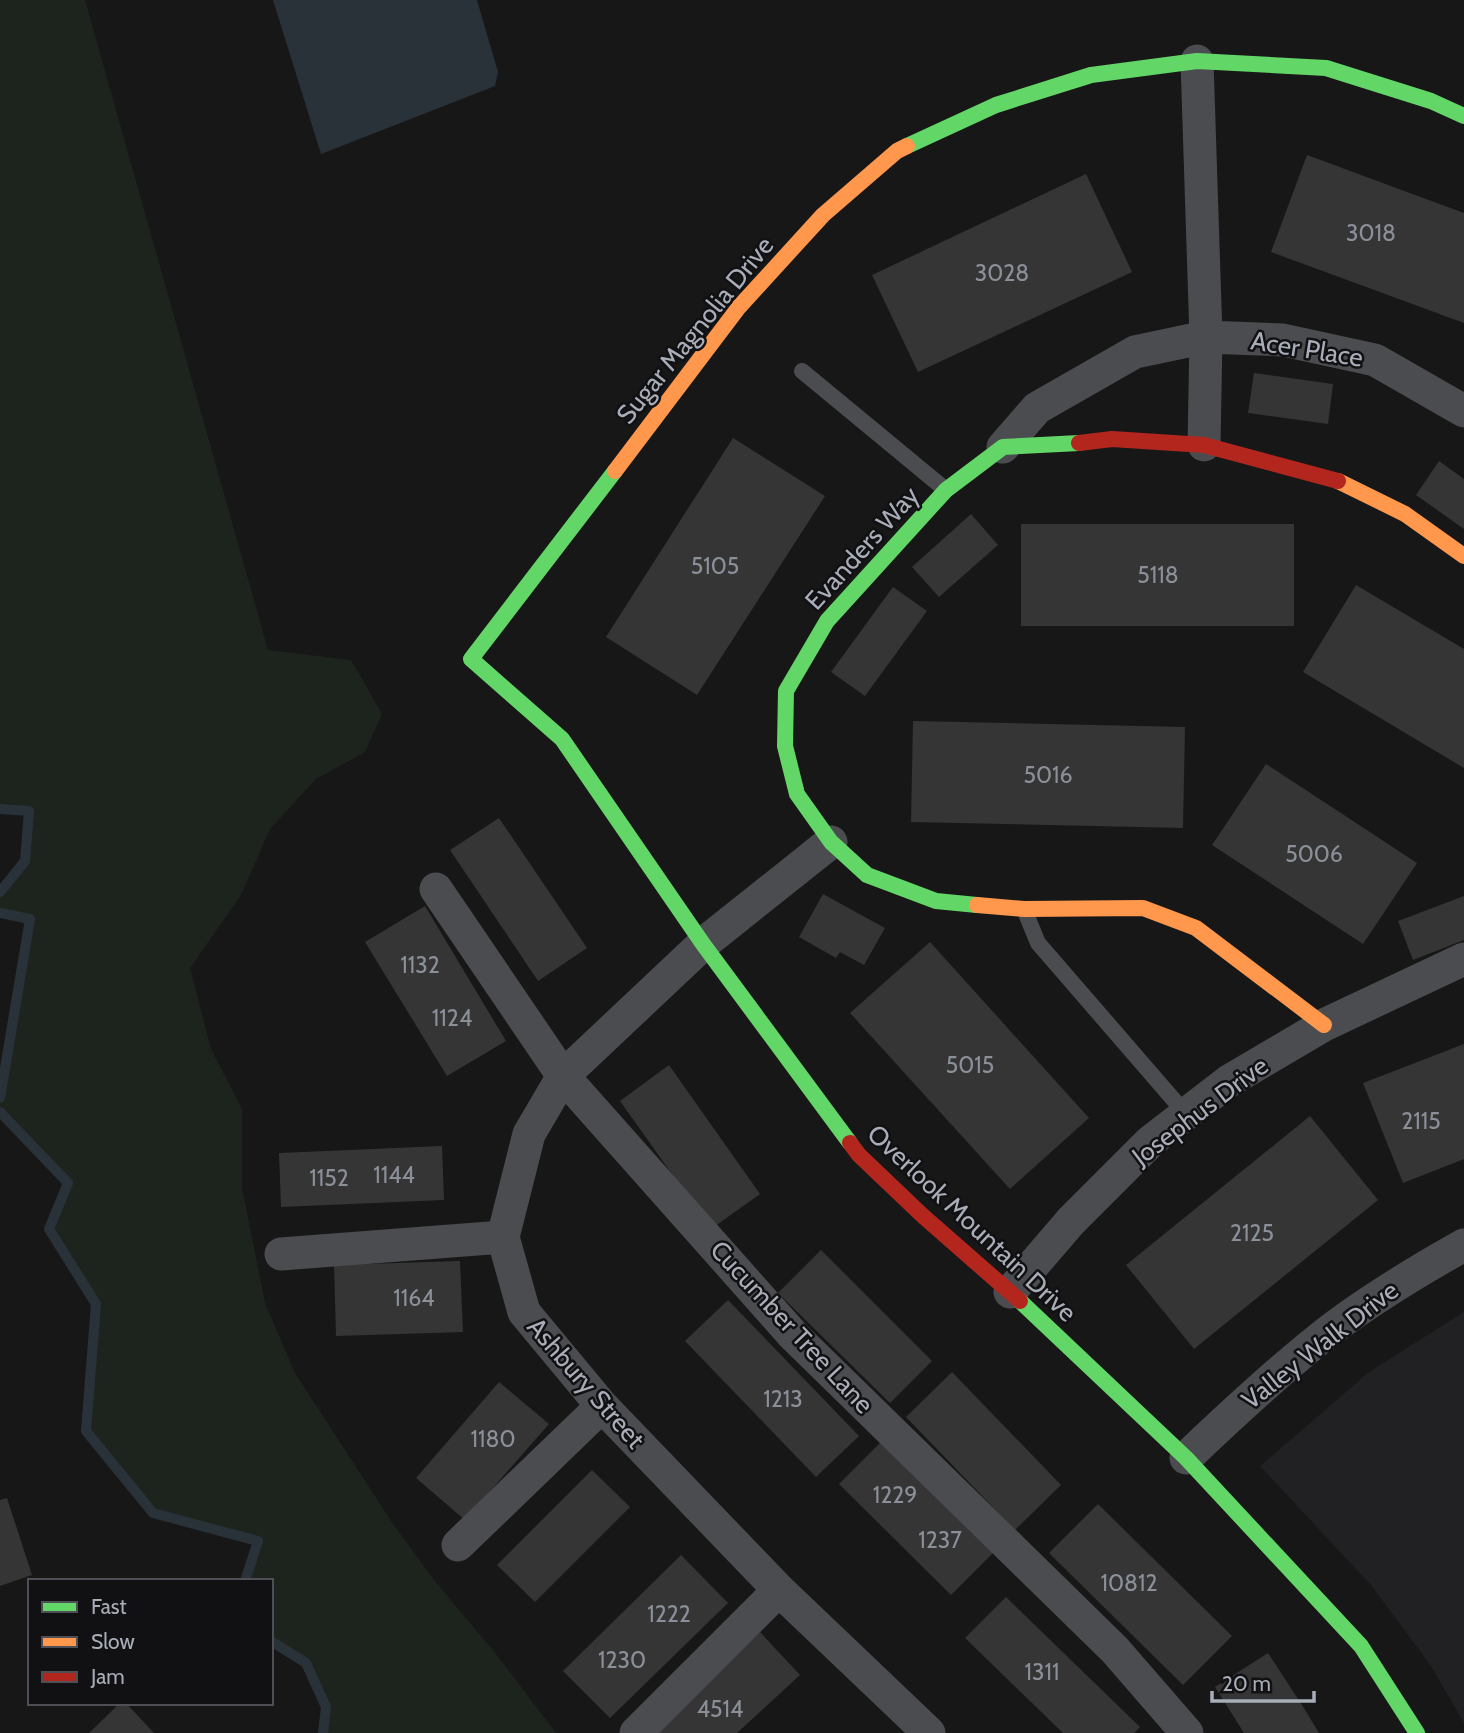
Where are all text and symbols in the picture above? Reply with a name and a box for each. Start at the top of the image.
house number: 3018 [1346,219,1396,247]
street label: Sugar Magnolia Drive [610,230,780,430]
house number: 3028 [975,259,1029,287]
street label: Acer Place [1249,324,1365,374]
street label: Evanders Way [798,480,926,616]
house number: 5105 [691,552,739,580]
house number: 5118 [1137,561,1179,589]
house number: 5016 [1023,761,1073,789]
house number: 5006 [1285,840,1343,868]
house number: 1132 [400,951,440,979]
house number: 1124 [432,1004,472,1032]
street label: Josephus Drive [1125,1050,1274,1173]
house number: 5015 [946,1051,994,1079]
house number: 2115 [1401,1107,1441,1135]
street label: Overlook Mountain Drive [861,1118,1083,1328]
house number: 1144 [373,1161,415,1189]
house number: 1152 [309,1164,349,1192]
house number: 2125 [1230,1219,1274,1247]
street label: Cucumber Tree Lane [704,1234,880,1420]
street label: Valley Walk Drive [1235,1274,1405,1416]
house number: 1164 [393,1284,435,1312]
street label: Ashbury Street [520,1311,652,1455]
house number: 1213 [763,1385,803,1413]
house number: 1180 [471,1425,516,1453]
house number: 1229 [873,1481,917,1509]
house number: 1237 [918,1526,962,1554]
house number: 10812 [1100,1569,1158,1597]
legend [28,1579,273,1705]
text: Fast [91,1594,127,1619]
house number: 1222 [647,1600,691,1628]
text: Slow [91,1629,135,1654]
house number: 1230 [598,1646,646,1674]
house number: 1311 [1025,1658,1059,1686]
scale bar [1212,1660,1314,1704]
text: Jam [90,1664,125,1689]
text: 20 m [1222,1671,1271,1696]
house number: 4514 [697,1695,743,1723]

